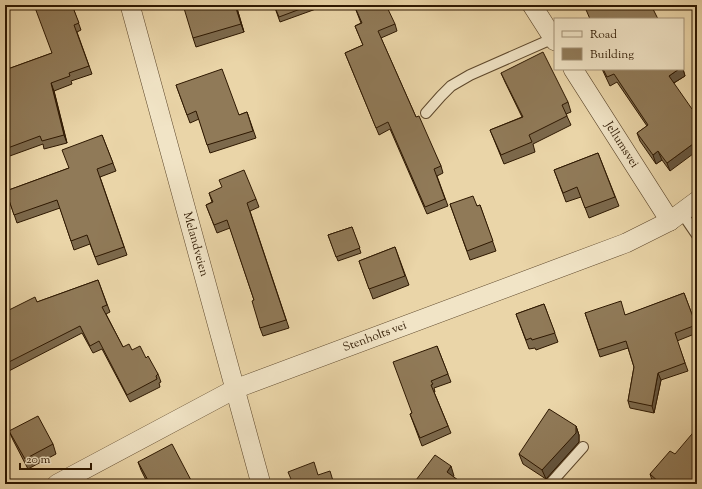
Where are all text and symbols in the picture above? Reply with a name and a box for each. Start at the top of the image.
legend [554,18,684,70]
text: Road [590,26,617,44]
text: Building [590,46,634,64]
street label: Jellumsvei [599,117,643,172]
street label: Melandveien [178,210,213,279]
street label: Stenholts vei [340,316,410,357]
scale bar [20,445,91,471]
text: 20 m [26,451,51,469]

